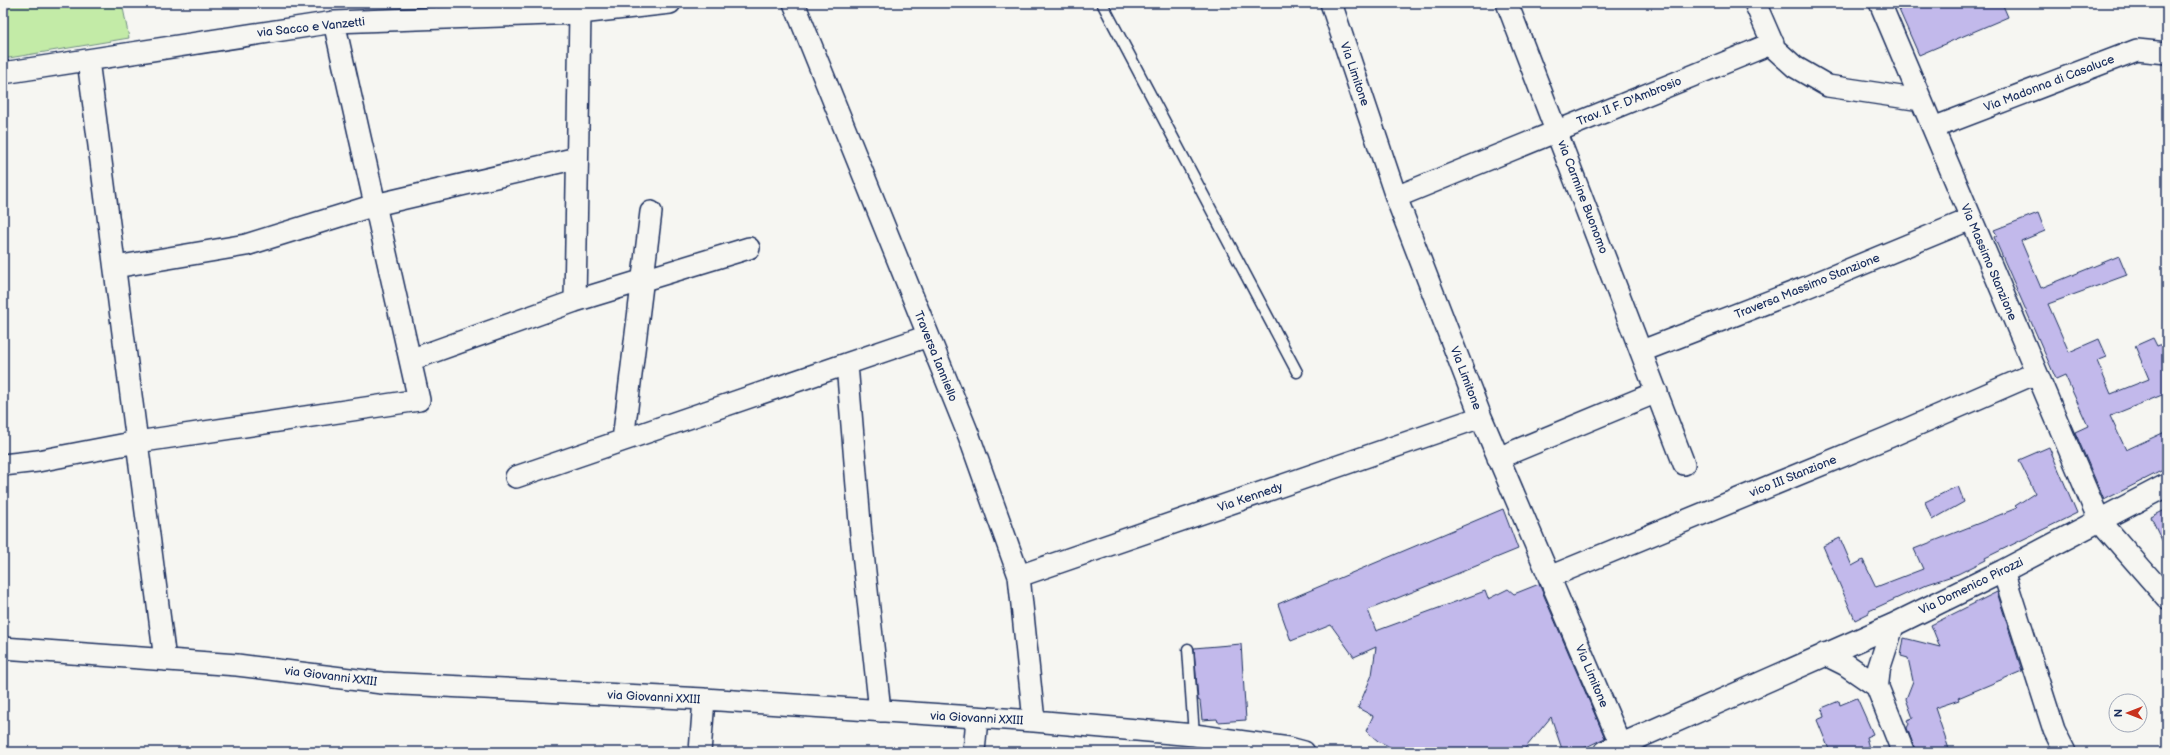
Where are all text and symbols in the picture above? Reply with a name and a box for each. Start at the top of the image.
street label: via Sacco e Vanzetti [256,14,366,41]
street label: Via Limitone [1337,40,1372,108]
street label: Via Madonna di Casaluce [1982,52,2117,115]
street label: Trav. II F. D'Ambrosio [1575,74,1684,129]
street label: via Carmine Buonomo [1554,137,1611,256]
street label: Via Massimo Stanzione [1957,202,2020,323]
street label: Traversa Massimo Stanzione [1732,250,1882,323]
street label: Traversa Ianniello [910,309,961,404]
street label: Via Limitone [1447,344,1484,412]
street label: vico III Stanzione [1747,452,1839,501]
street label: Via Kennedy [1216,479,1285,516]
street label: Via Domenico Pirozzi [1917,555,2026,618]
street label: Via Limitone [1572,643,1611,710]
street label: via Giovanni XXIII [283,663,378,690]
street label: via Giovanni XXIII [606,688,701,707]
north arrow [2108,693,2148,733]
street label: via Giovanni XXIII [929,709,1024,728]
text: N [2112,709,2125,717]

